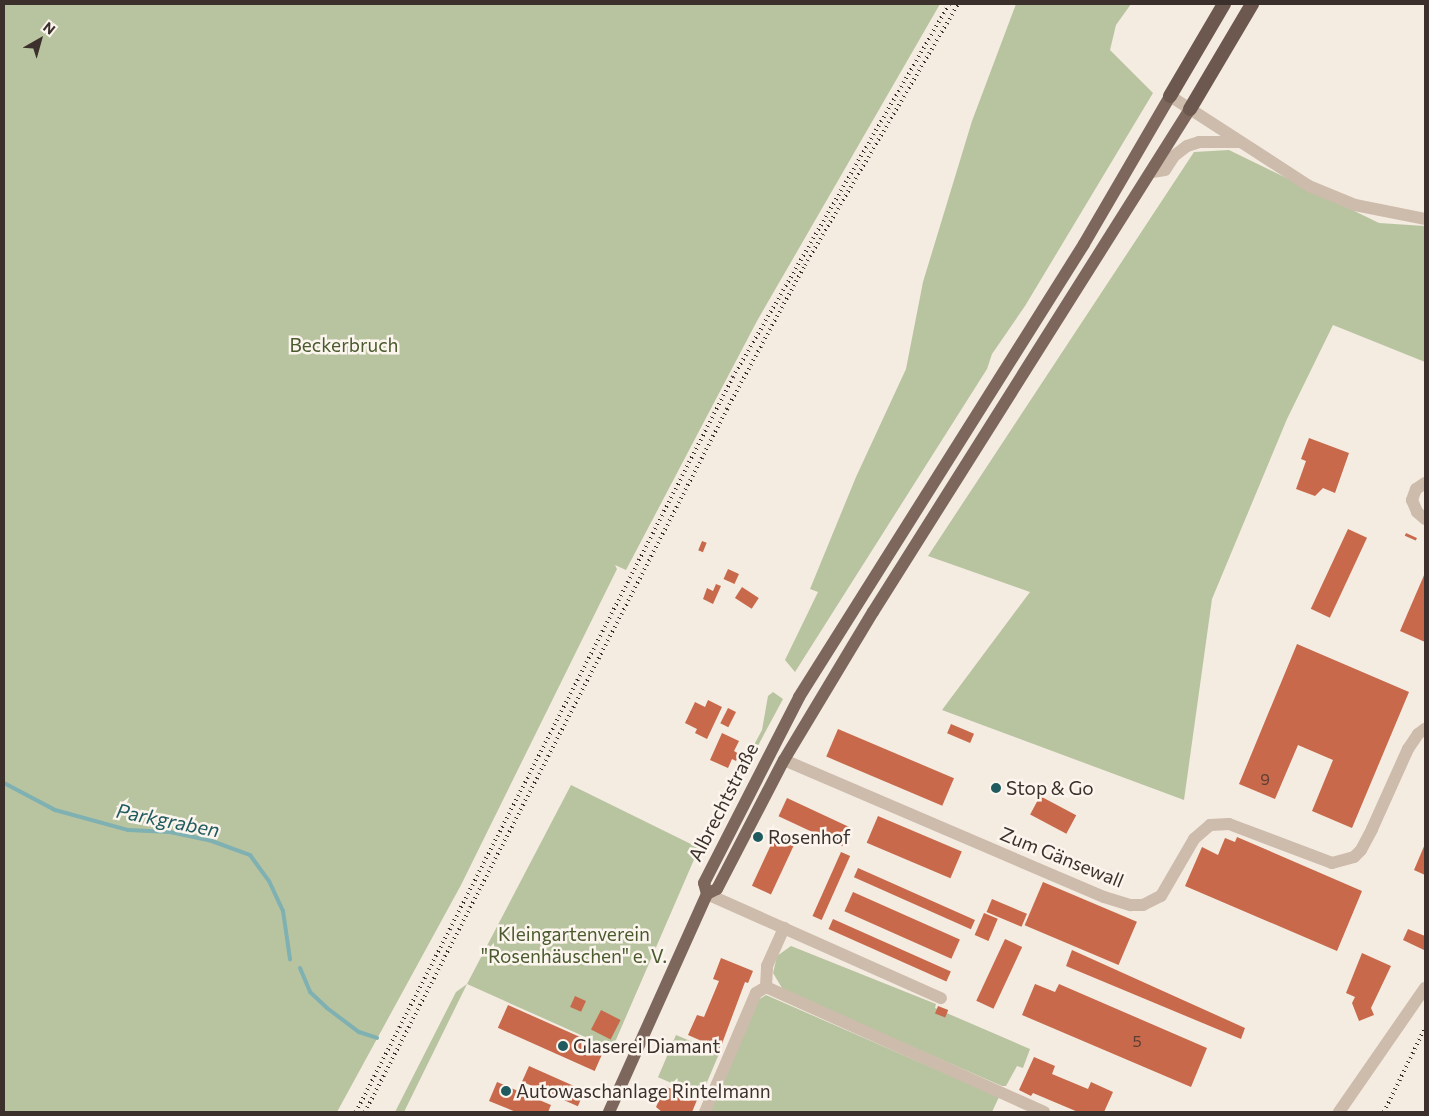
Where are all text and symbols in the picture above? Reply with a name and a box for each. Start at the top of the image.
north arrow [15,15,65,65]
text: N [40,18,59,38]
park label: Beckerbruch [290,334,398,356]
street label: Albrechtstraße [683,739,763,865]
house number: 9 [1260,769,1270,789]
place label: Stop & Go [1006,777,1094,799]
marker: Stop & Go [990,782,1002,794]
water label: Parkgraben [114,798,222,842]
street label: Zum Gänsewall [997,822,1127,892]
place label: Rosenhof [768,826,850,848]
marker: Rosenhof [752,831,764,843]
park label: Kleingartenverein "Rosenhäuschen" e. V. [481,923,667,967]
house number: 5 [1132,1031,1142,1051]
place label: Glaserei Diamant [573,1035,720,1057]
marker: Glaserei Diamant [557,1040,569,1052]
place label: Autowaschanlage Rintelmann [516,1080,771,1102]
marker: Autowaschanlage Rintelmann [500,1085,512,1097]

